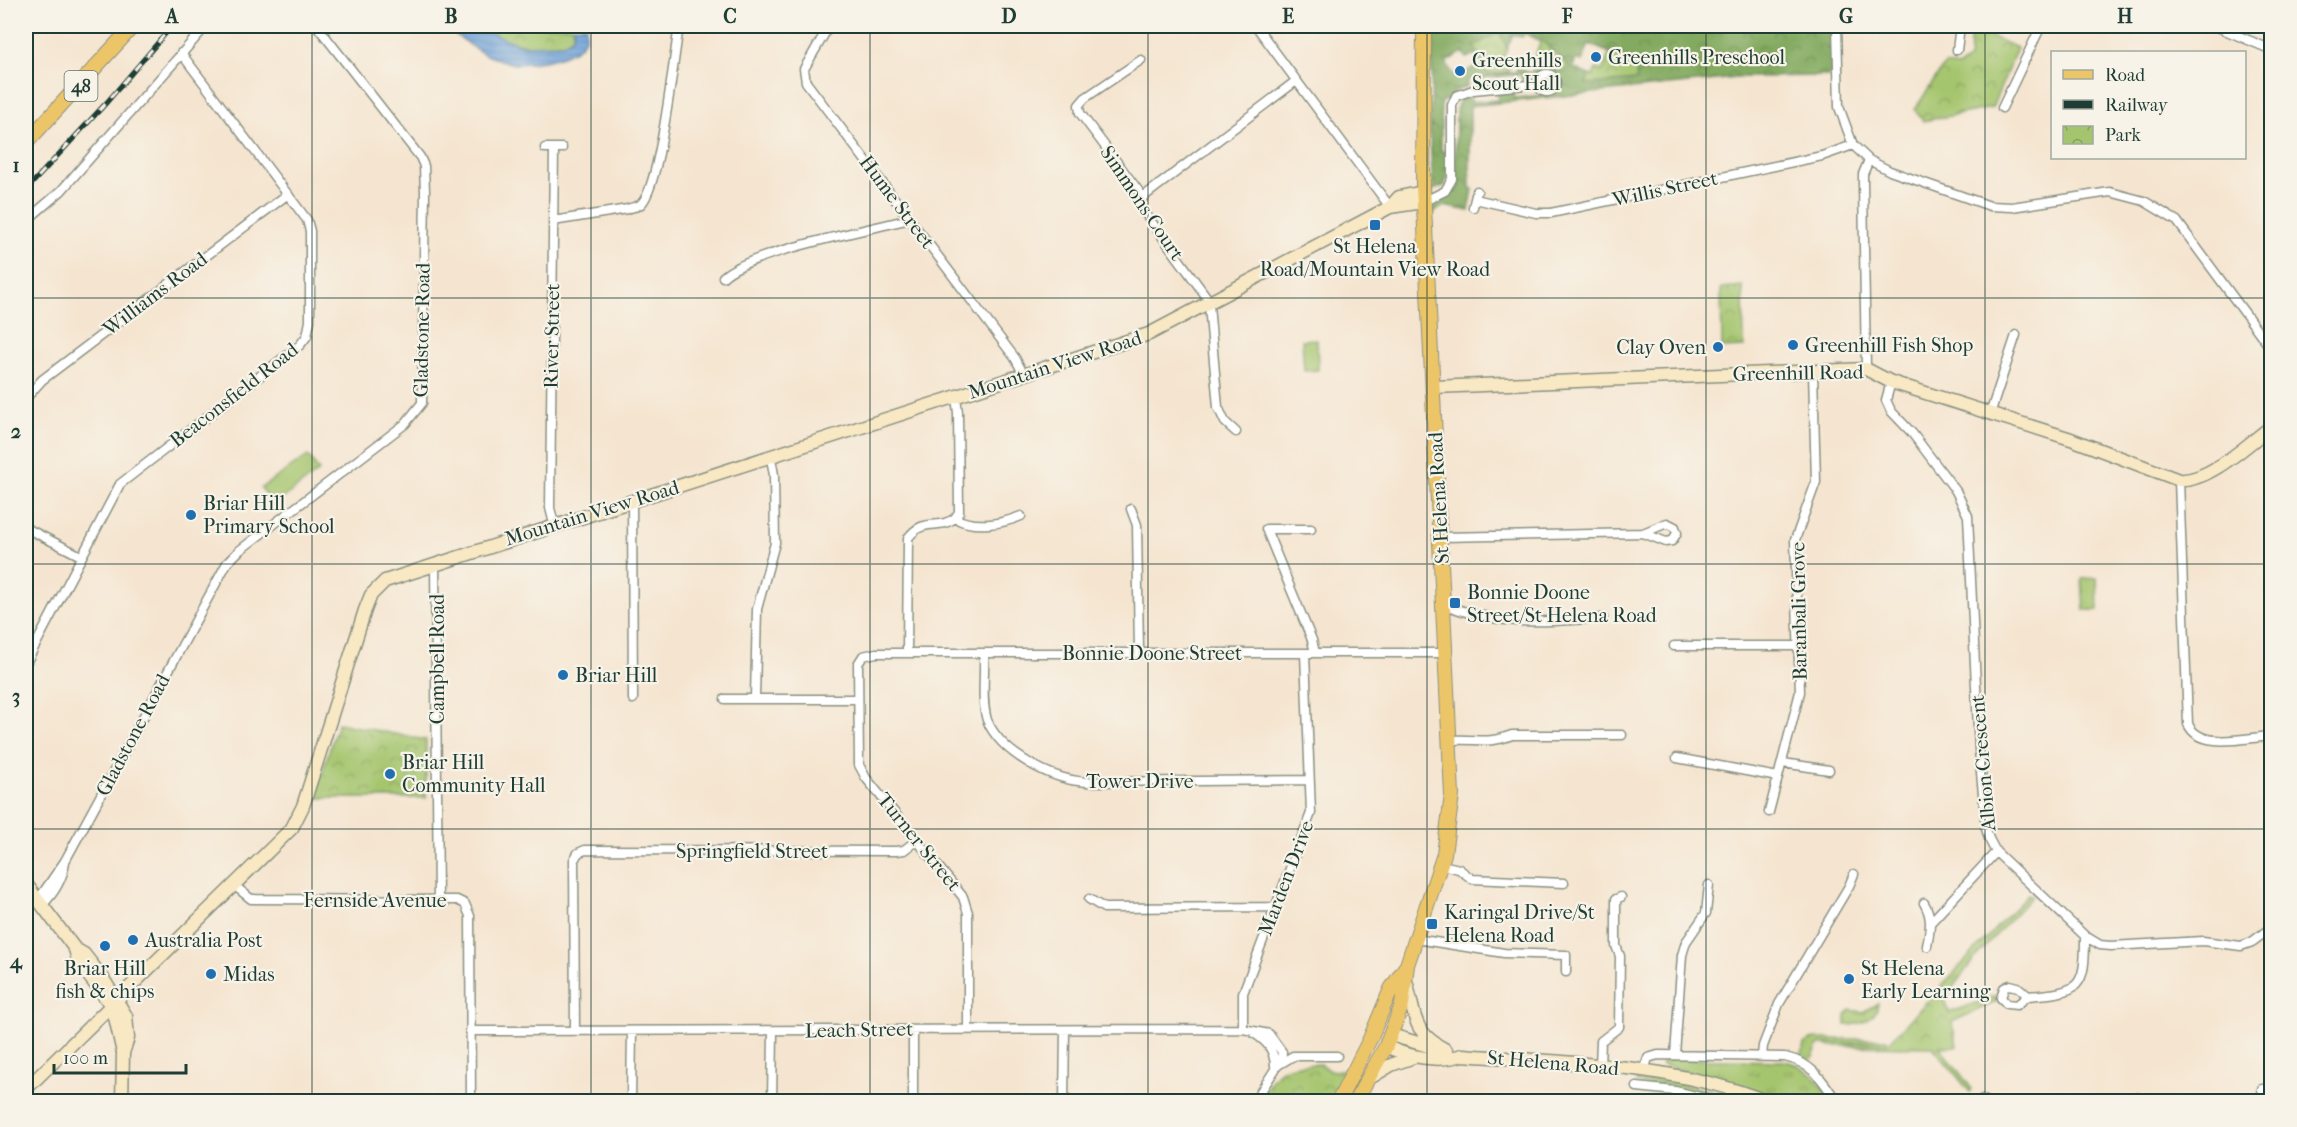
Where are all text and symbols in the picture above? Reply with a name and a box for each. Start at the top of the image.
text: A [164,5,180,28]
text: B [444,5,458,28]
text: C [723,5,737,28]
text: D [1001,5,1017,28]
text: E [1282,5,1294,28]
text: F [1561,5,1573,28]
text: G [1839,5,1853,28]
text: H [2117,5,2133,28]
place label: Greenhills Preschool [1608,46,1786,69]
place label: Greenhills Scout Hall [1472,49,1562,95]
marker: Greenhills Preschool [1589,50,1603,64]
legend [2051,51,2246,159]
marker: Greenhills Scout Hall [1453,64,1467,78]
text: Road [2105,65,2145,86]
road number: 48 [64,71,98,101]
text: Railway [2105,95,2169,116]
text: Park [2105,125,2142,146]
street label: Simmons Court [1095,141,1189,265]
street label: Hume Street [855,151,939,253]
text: 1 [12,154,20,177]
street label: Willis Street [1609,167,1720,212]
marker: St Helena Road/Mountain View Road [1368,218,1382,232]
place label: St Helena Road/Mountain View Road [1260,235,1491,281]
street label: Williams Road [98,247,213,341]
street label: Gladstone Road [409,261,435,397]
street label: River Street [540,283,564,389]
street label: Mountain View Road [965,326,1146,404]
place label: Greenhill Fish Shop [1805,334,1974,357]
place label: Clay Oven [1616,336,1706,359]
street label: Beaconsfield Road [165,337,303,452]
marker: Greenhill Fish Shop [1786,338,1800,352]
marker: Clay Oven [1711,340,1725,354]
street label: Greenhill Road [1732,360,1865,386]
text: 2 [11,420,21,443]
street label: St Helena Road [1424,430,1454,565]
street label: Mountain View Road [502,475,683,550]
place label: Briar Hill Primary School [203,492,335,538]
marker: Briar Hill Primary School [184,508,198,522]
street label: Baranbali Grove [1786,541,1812,681]
place label: Bonnie Doone Street/St Helena Road [1467,581,1658,627]
street label: Campbell Road [426,593,449,724]
marker: Bonnie Doone Street/St Helena Road [1448,596,1462,610]
street label: Bonnie Doone Street [1062,642,1242,665]
place label: Briar Hill [575,664,658,687]
marker: Briar Hill [556,668,570,682]
street label: Gladstone Road [91,669,175,800]
text: 3 [12,685,20,708]
street label: Albion Crescent [1966,694,2001,833]
place label: Briar Hill Community Hall [402,751,546,797]
marker: Briar Hill Community Hall [383,767,397,781]
street label: Tower Drive [1086,770,1194,793]
street label: Turner Street [872,788,966,896]
street label: Marden Drive [1254,817,1319,939]
street label: Springfield Street [676,840,828,863]
street label: Fernside Avenue [303,889,447,912]
place label: Karingal Drive/St Helena Road [1444,901,1595,947]
marker: Karingal Drive/St Helena Road [1425,917,1439,931]
place label: Australia Post [144,929,263,952]
marker: Australia Post [126,933,140,947]
marker: Briar Hill fish & chips [98,939,112,953]
text: 4 [9,950,23,974]
place label: Briar Hill fish & chips [56,957,154,1003]
place label: St Helena Early Learning [1861,957,1991,1003]
place label: Midas [223,963,275,986]
marker: Midas [204,967,218,981]
marker: St Helena Early Learning [1842,972,1856,986]
street label: Leach Street [805,1018,913,1042]
scale bar [54,1037,186,1075]
street label: St Helena Road [1486,1046,1621,1080]
text: 100 m [63,1048,108,1069]

